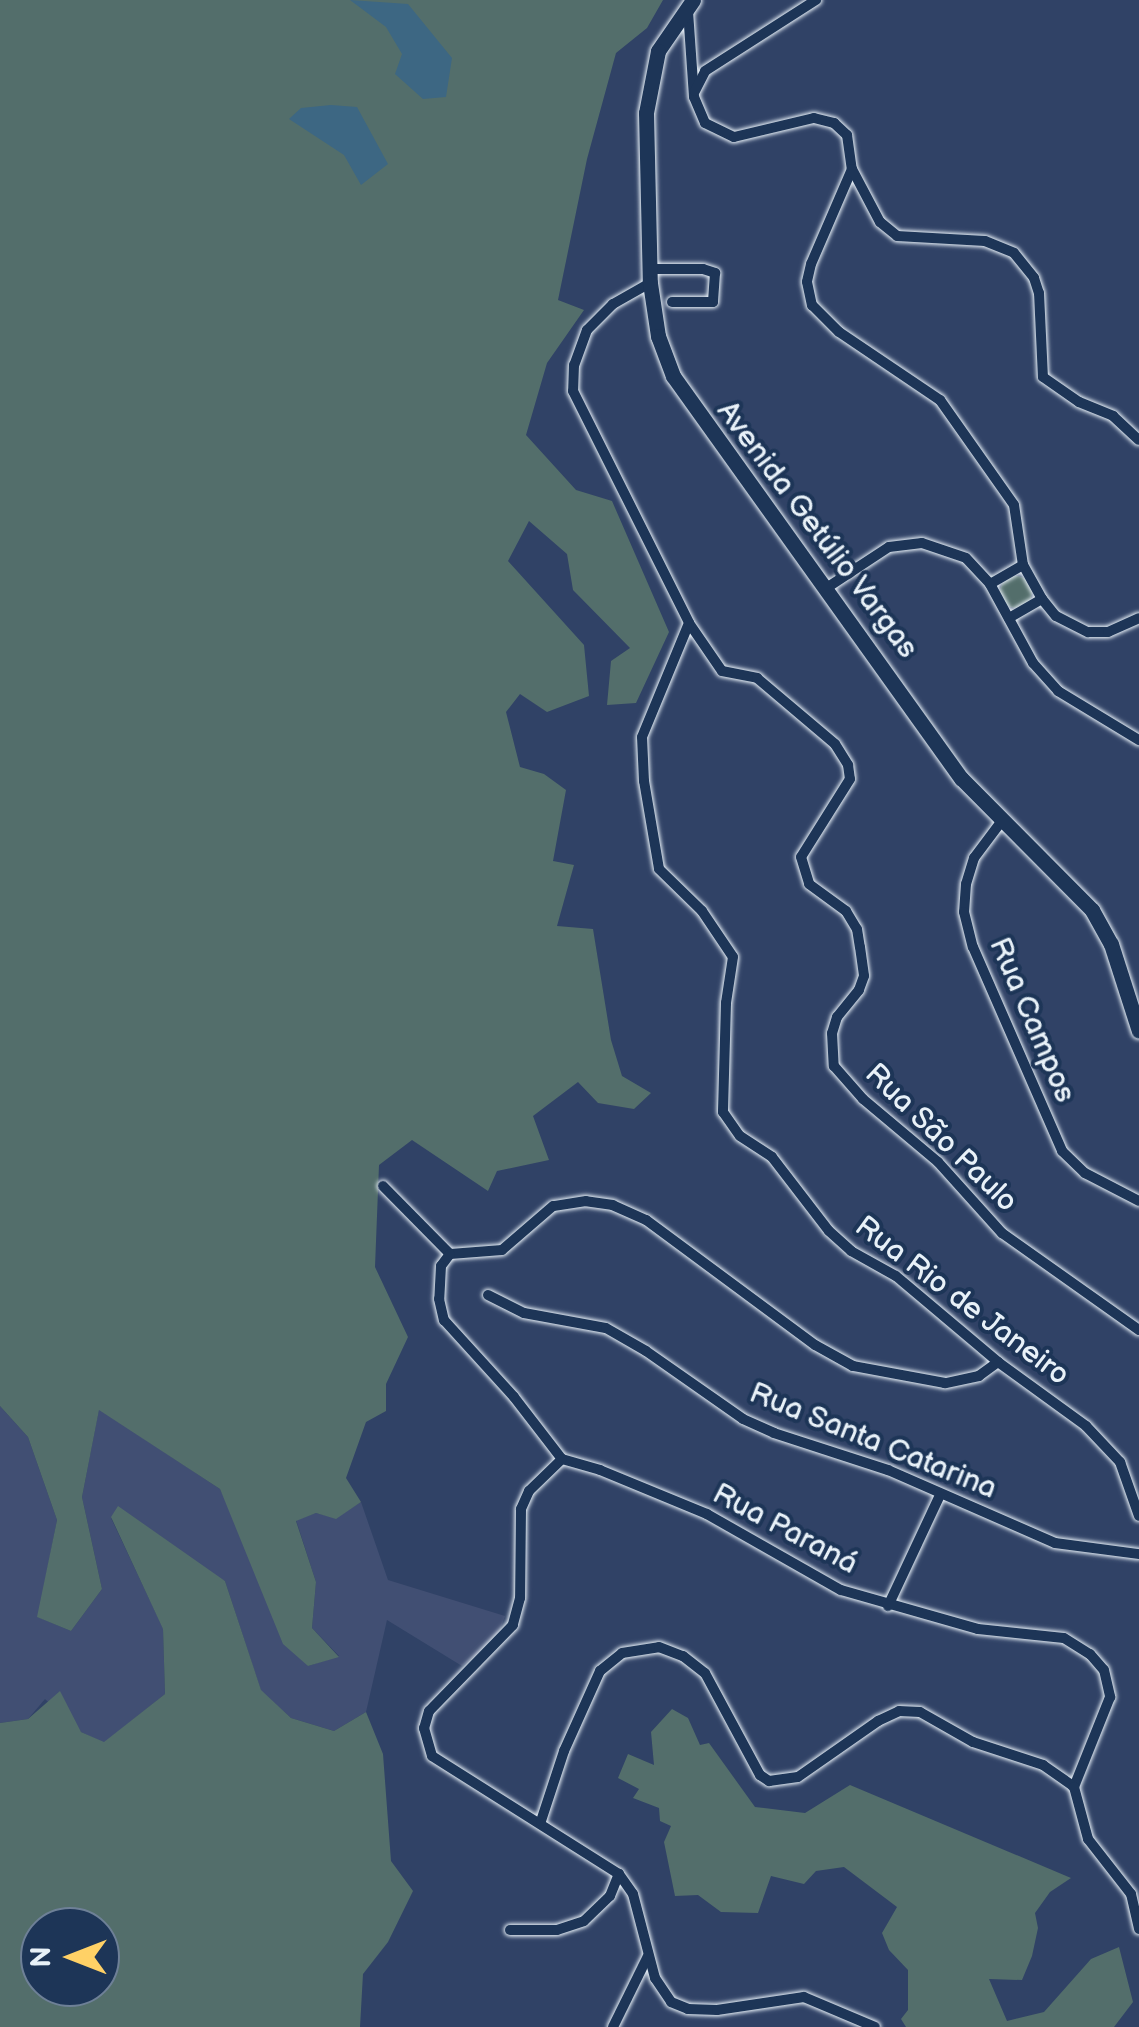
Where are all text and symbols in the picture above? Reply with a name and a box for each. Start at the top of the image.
street label: Avenida Getúlio Vargas [708,394,926,666]
street label: Rua Campos [981,932,1083,1108]
street label: Rua São Paulo [857,1056,1025,1220]
street label: Rua Rio de Janeiro [847,1208,1077,1394]
street label: Rua Santa Catarina [744,1375,1002,1507]
street label: Rua Paraná [706,1476,864,1582]
north arrow [20,1907,120,2007]
text: N [25,1946,58,1968]

